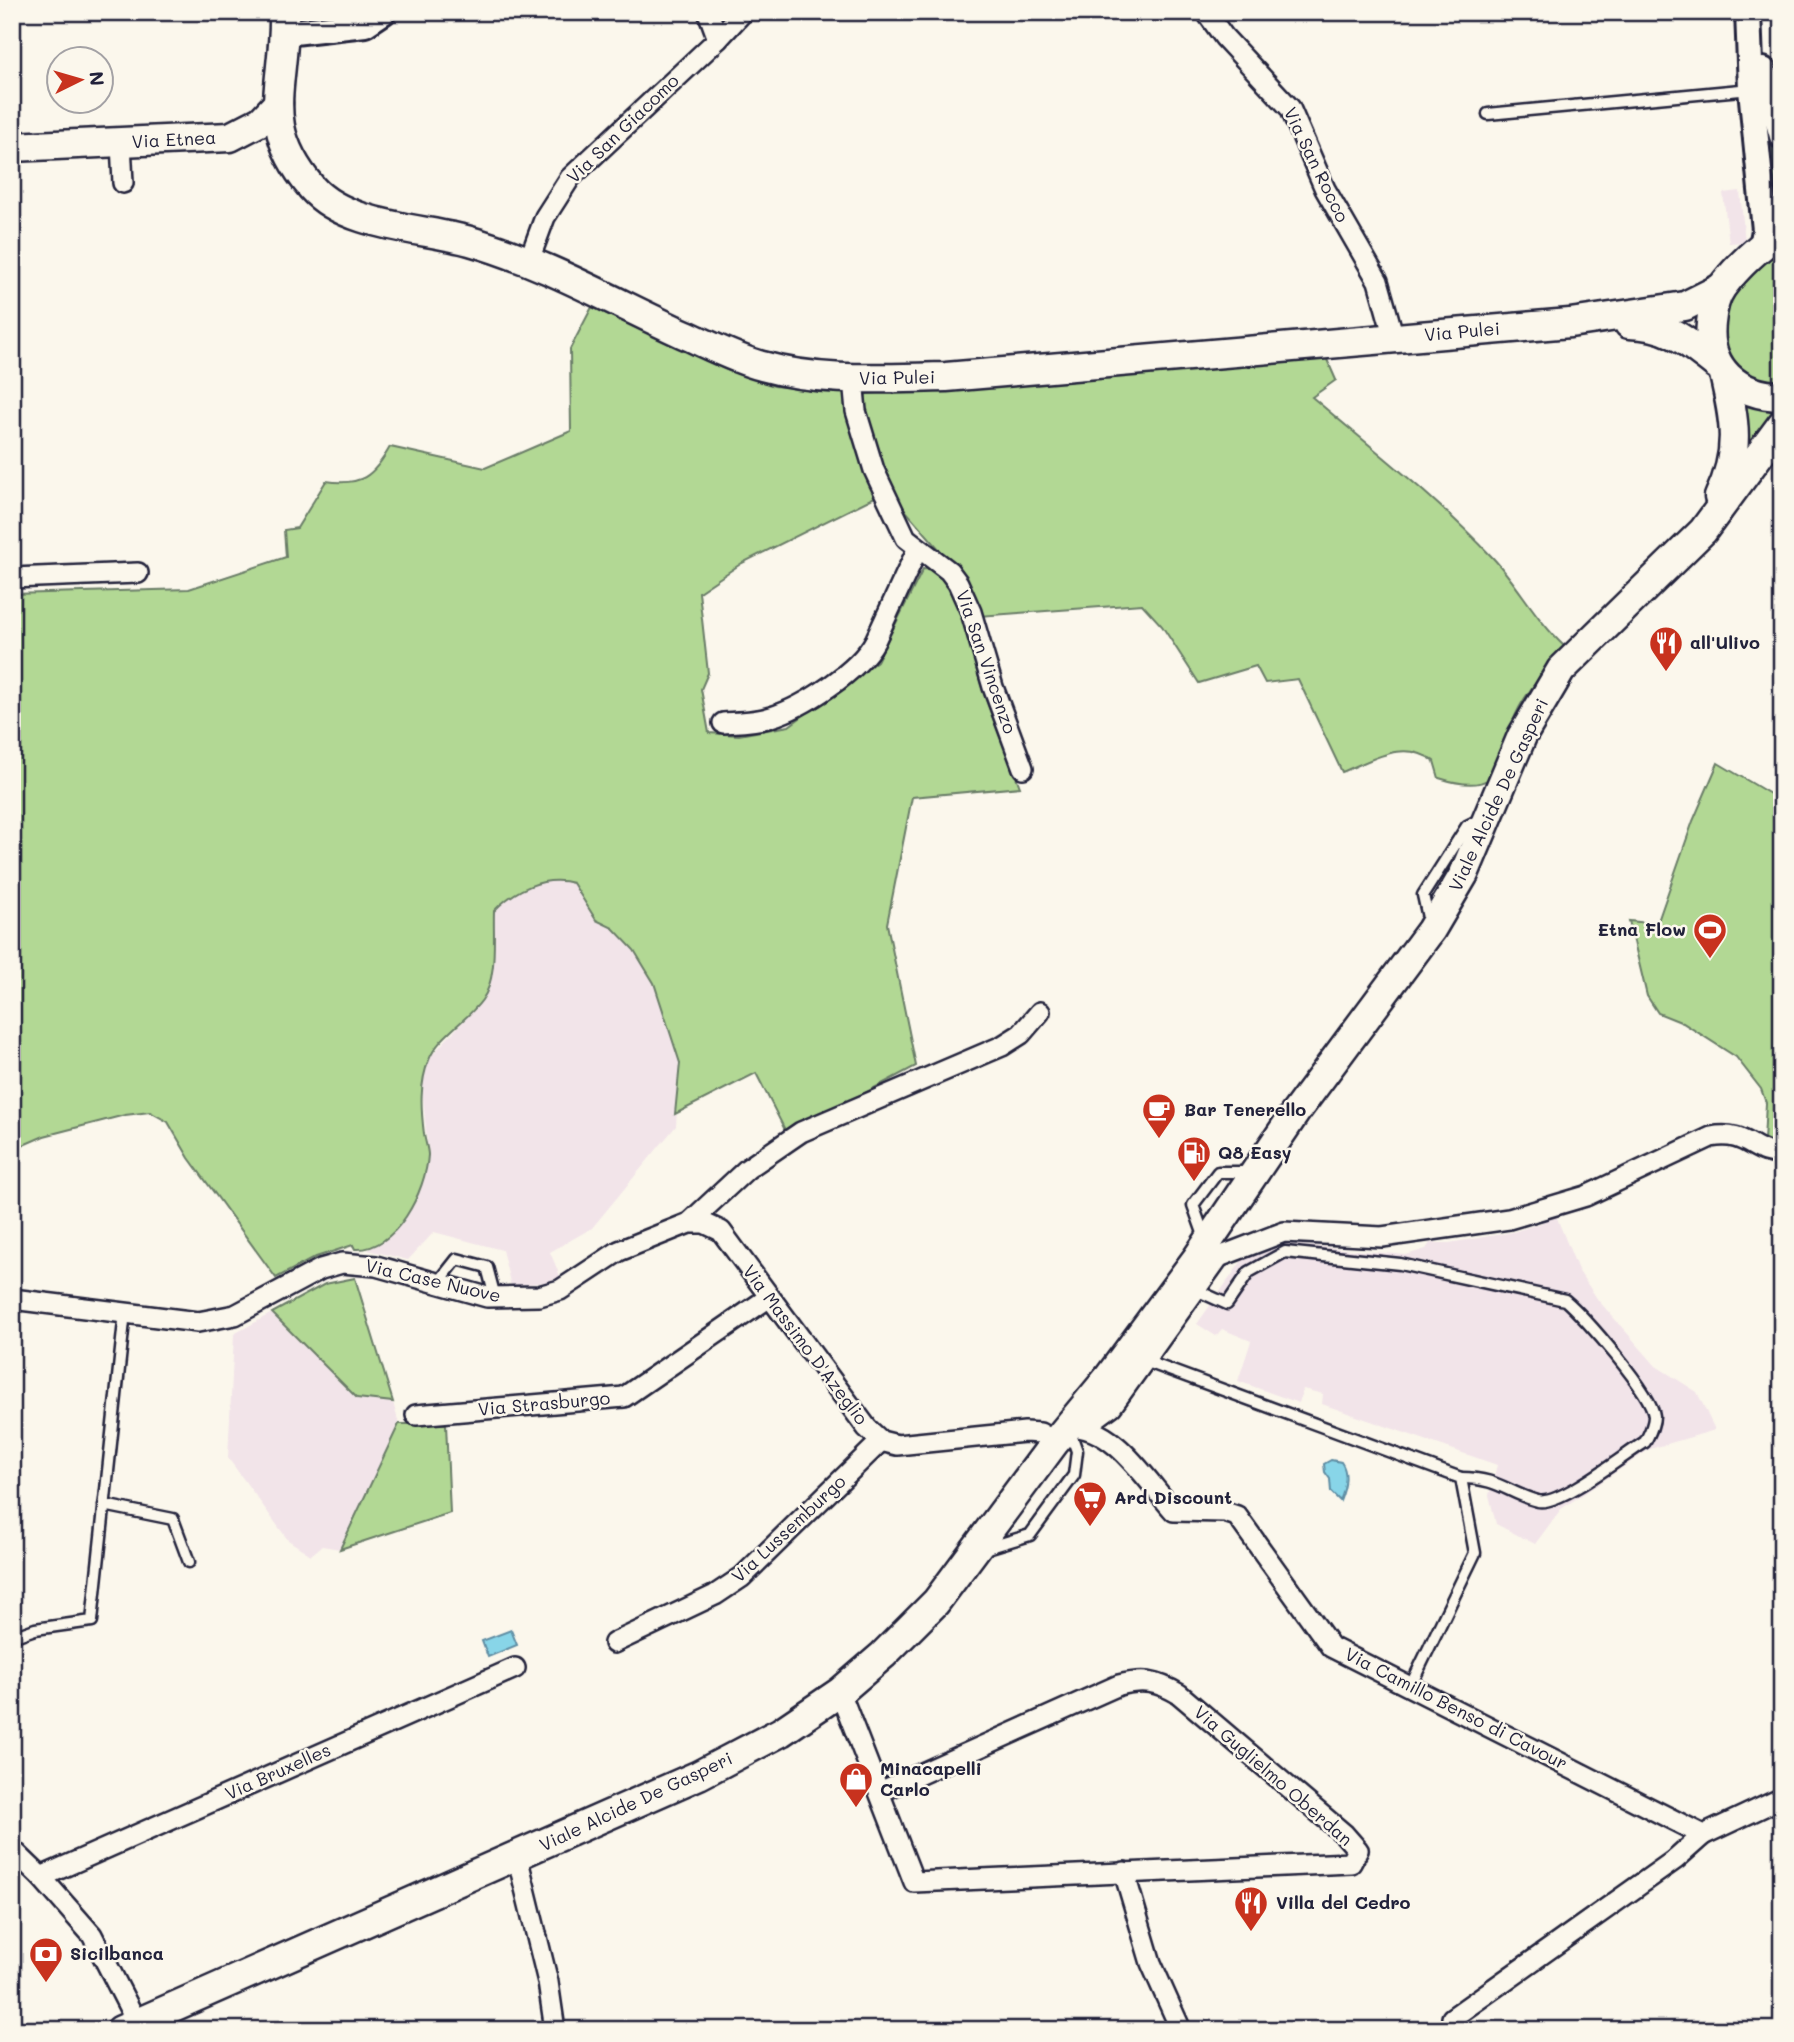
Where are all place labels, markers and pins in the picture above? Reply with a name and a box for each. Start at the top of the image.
restaurant icon: all'Ulivo [1647,624,1685,673]
place label: all'Ulivo [1690,630,1760,654]
sports icon: Etna Flow [1691,911,1729,960]
place label: Etna Flow [1597,917,1686,941]
cafe icon: Bar Tenerello [1140,1091,1178,1140]
place label: Bar Tenerello [1184,1097,1306,1121]
fuel station icon: Q8 Easy [1175,1134,1213,1183]
place label: Q8 Easy [1218,1140,1292,1164]
supermarket icon: Ard Discount [1071,1479,1109,1528]
place label: Ard Discount [1114,1485,1232,1509]
place label: Minacapelli Carlo [880,1756,982,1801]
shop icon: Minacapelli Carlo [837,1760,875,1809]
restaurant icon: Villa del Cedro [1232,1884,1270,1933]
place label: Villa del Cedro [1276,1890,1411,1914]
bank icon: Sicilbanca [27,1935,65,1984]
place label: Sicilbanca [70,1941,164,1965]

